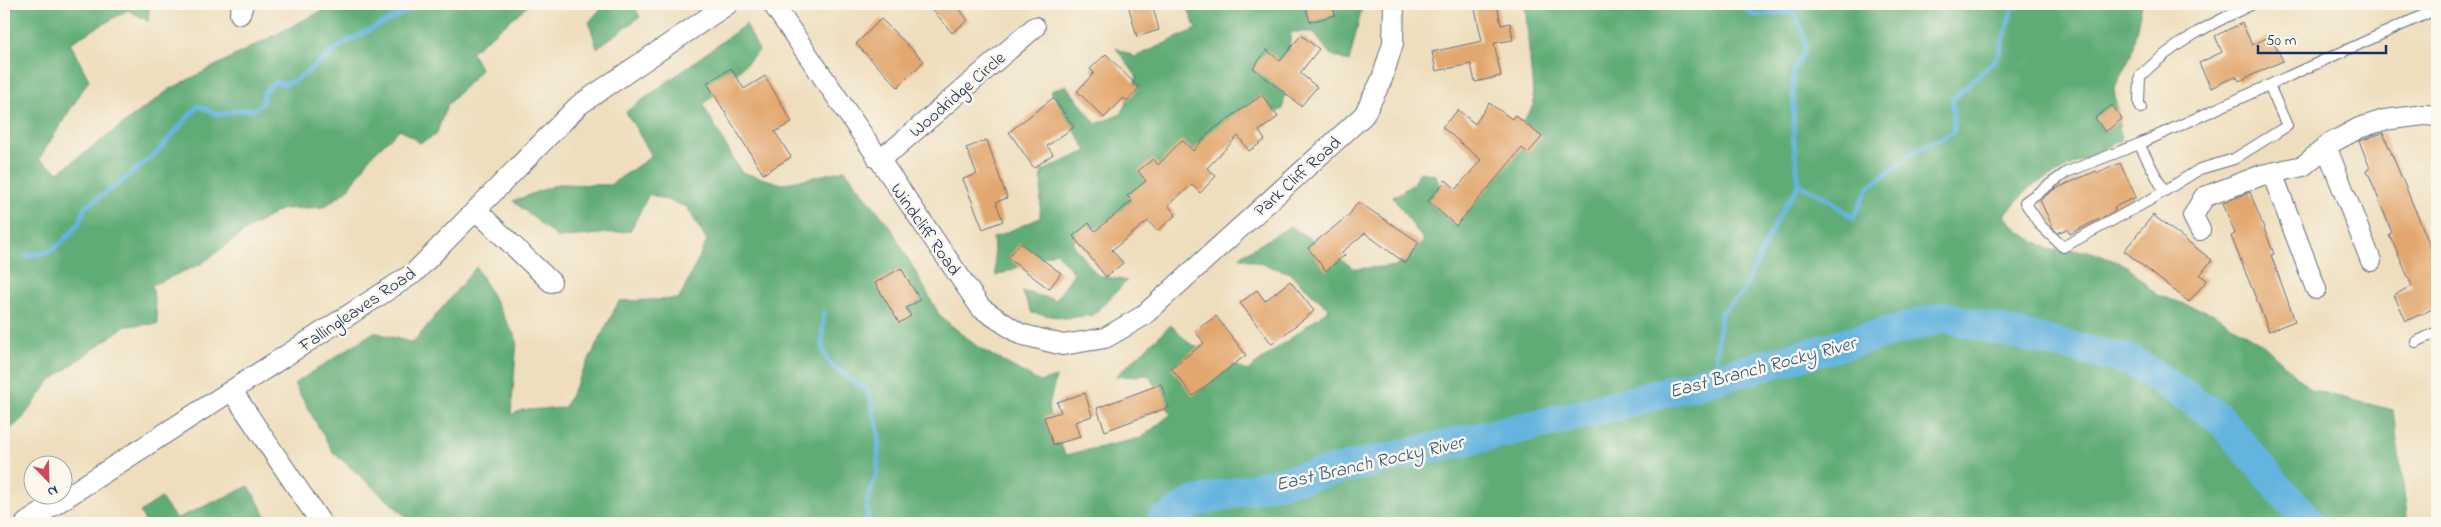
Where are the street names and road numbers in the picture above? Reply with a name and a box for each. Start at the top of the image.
street label: Woodridge Circle [904,46,1014,145]
street label: Park Cliff Road [1249,131,1348,224]
street label: Windcliff Road [883,178,966,282]
street label: Fallingleaves Road [294,262,422,361]

